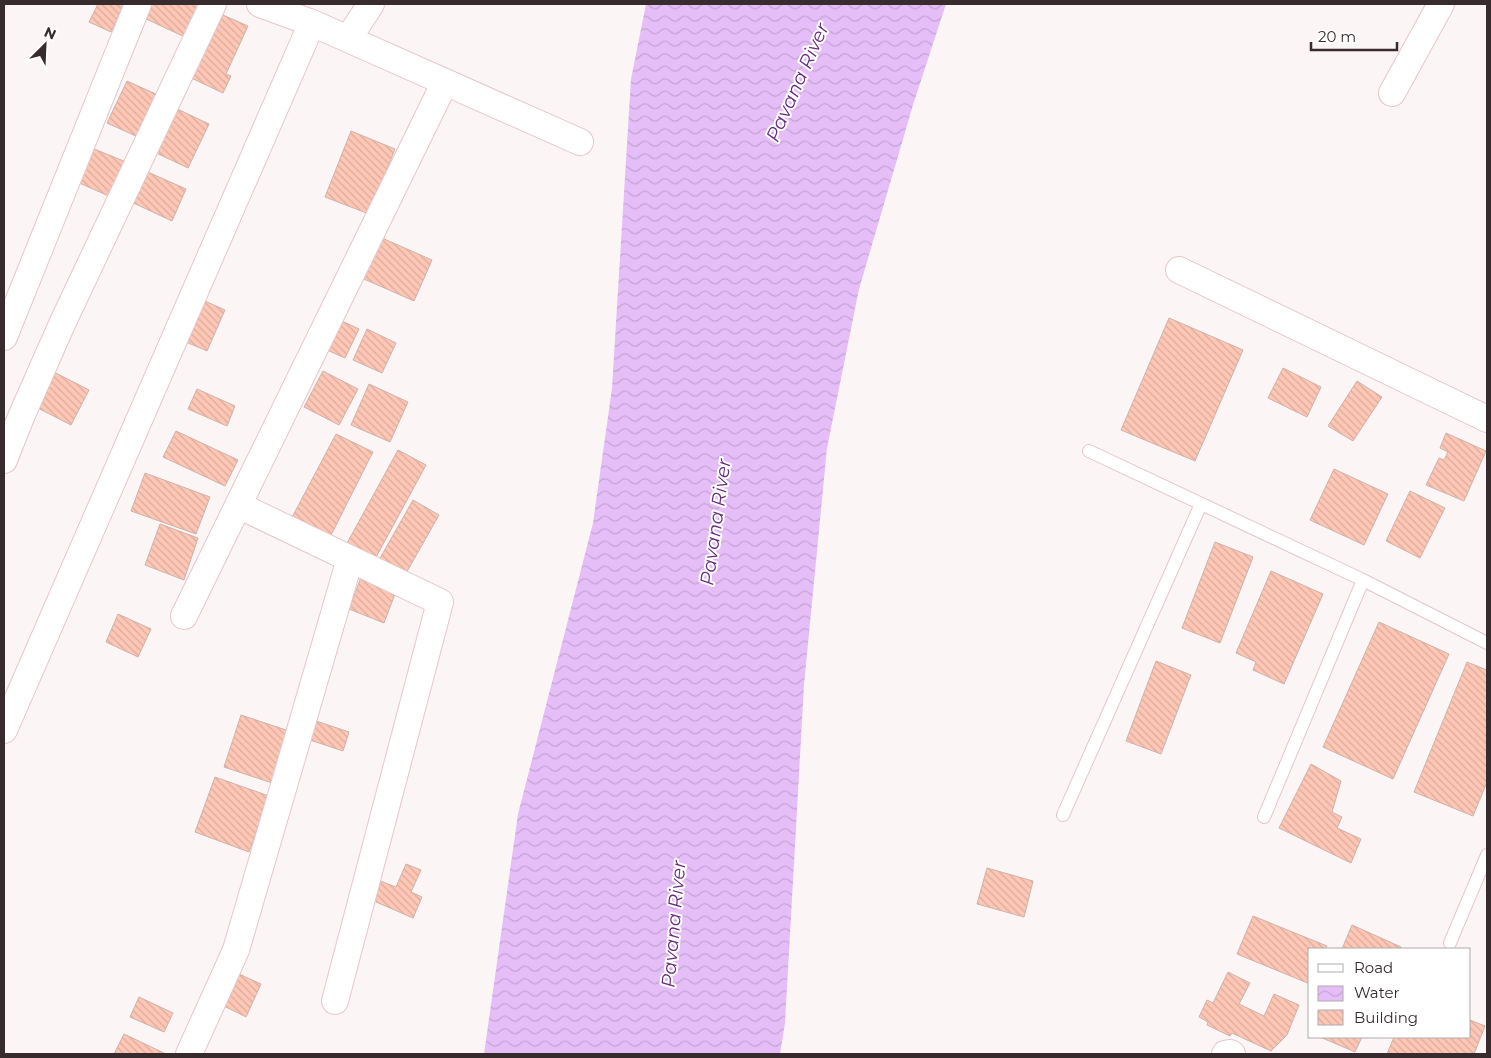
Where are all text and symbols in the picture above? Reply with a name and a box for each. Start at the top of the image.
water label: Pavana River [761,19,834,145]
north arrow [20,20,70,70]
scale bar [1311,20,1397,52]
text: N [41,23,59,44]
text: 20 m [1318,27,1356,46]
water label: Pavana River [695,457,736,587]
water label: Pavana River [656,859,691,989]
legend [1308,948,1471,1038]
text: Road [1354,958,1393,977]
text: Water [1354,983,1400,1002]
text: Building [1354,1008,1418,1027]

